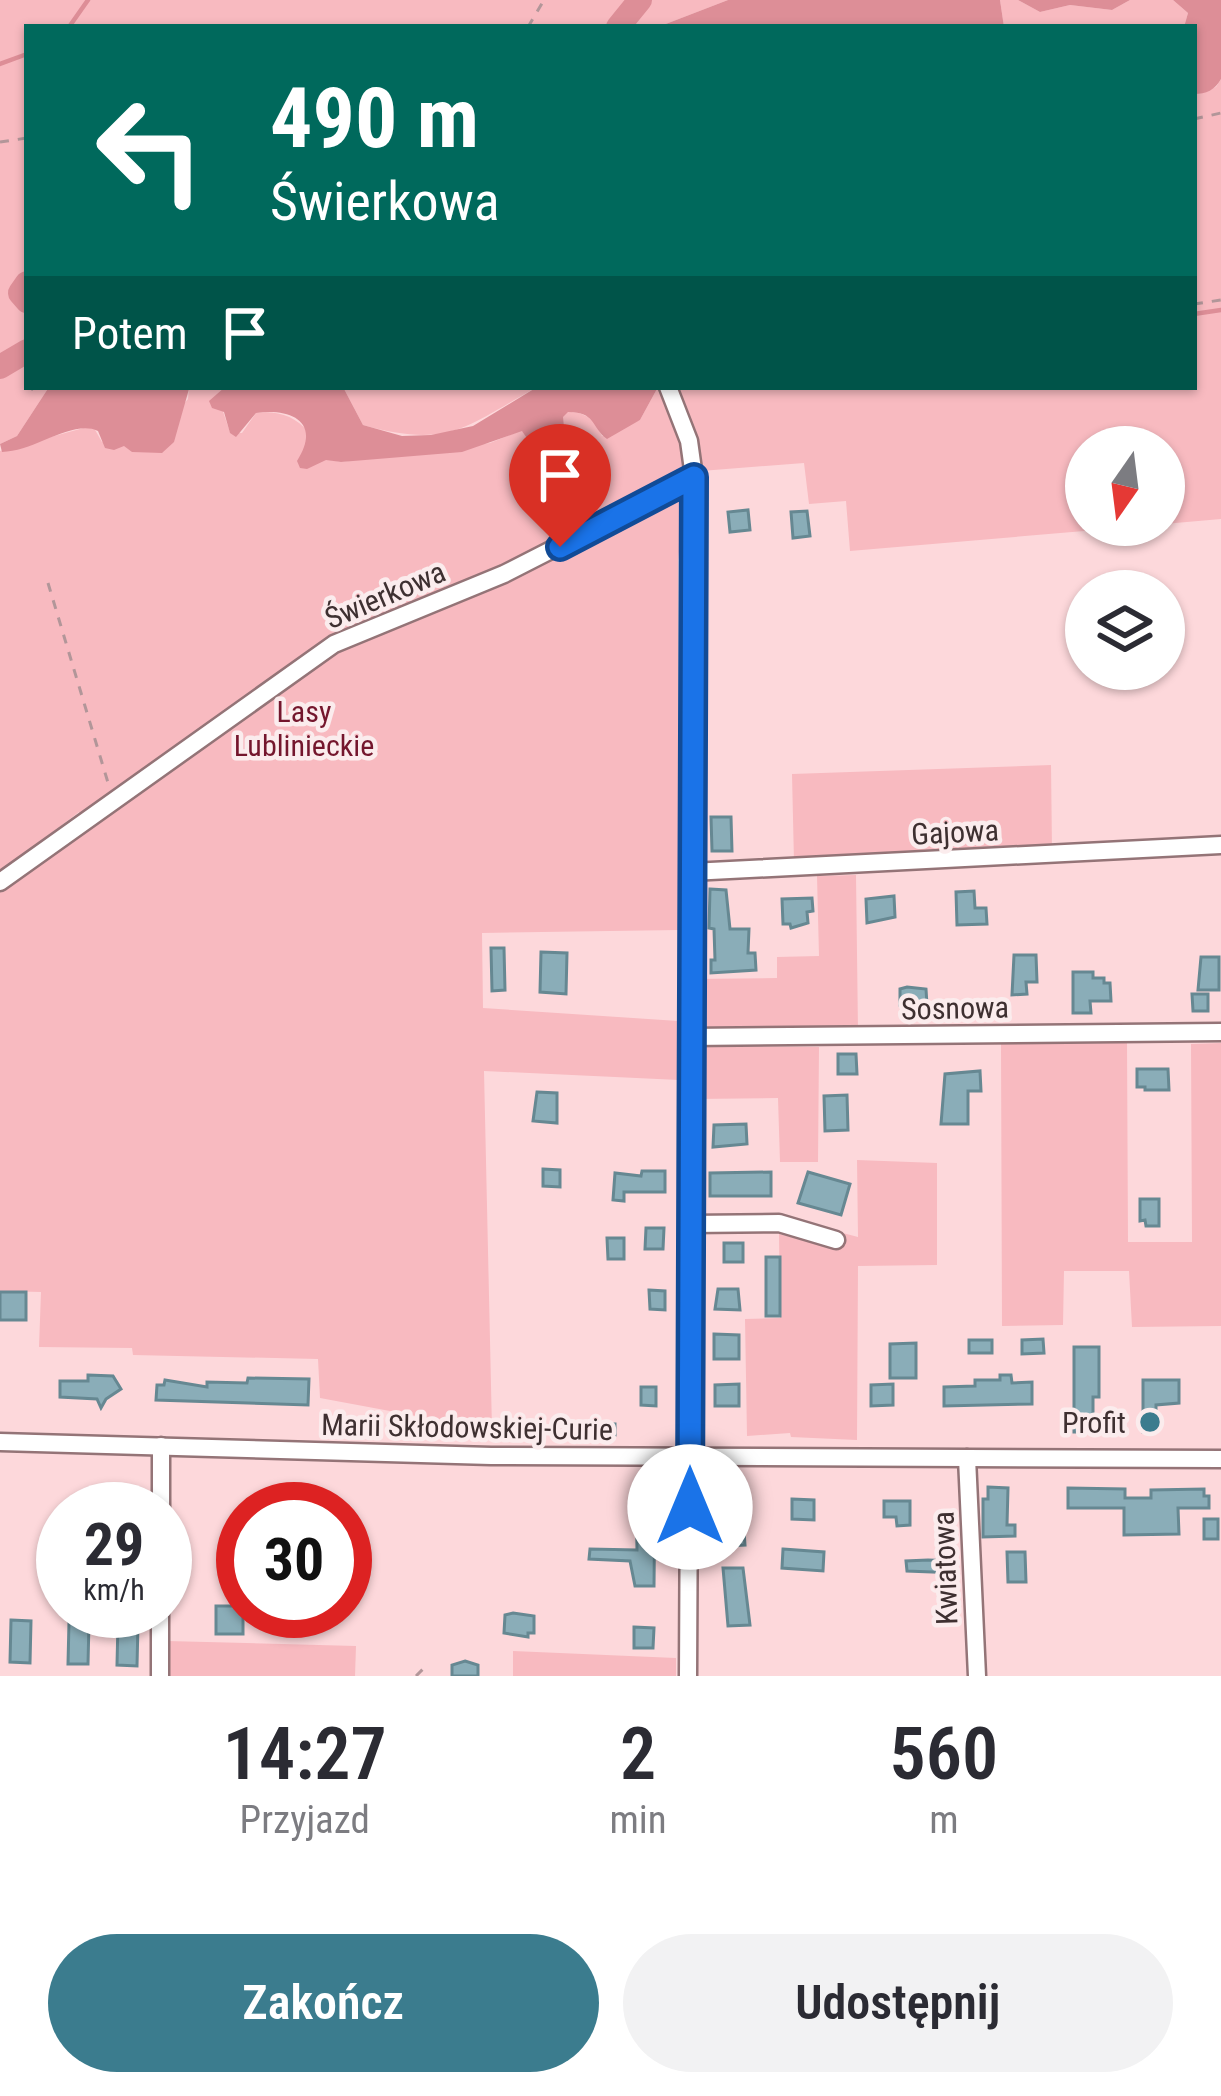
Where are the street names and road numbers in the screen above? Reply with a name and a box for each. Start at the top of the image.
street label: Świerkowa [319,554,451,636]
street label: Gajowa [910,812,1000,852]
street label: Sosnowa [901,990,1009,1026]
street label: Marii Skłodowskiej-Curie [321,1407,613,1447]
street label: Kwiatowa [926,1511,964,1625]

